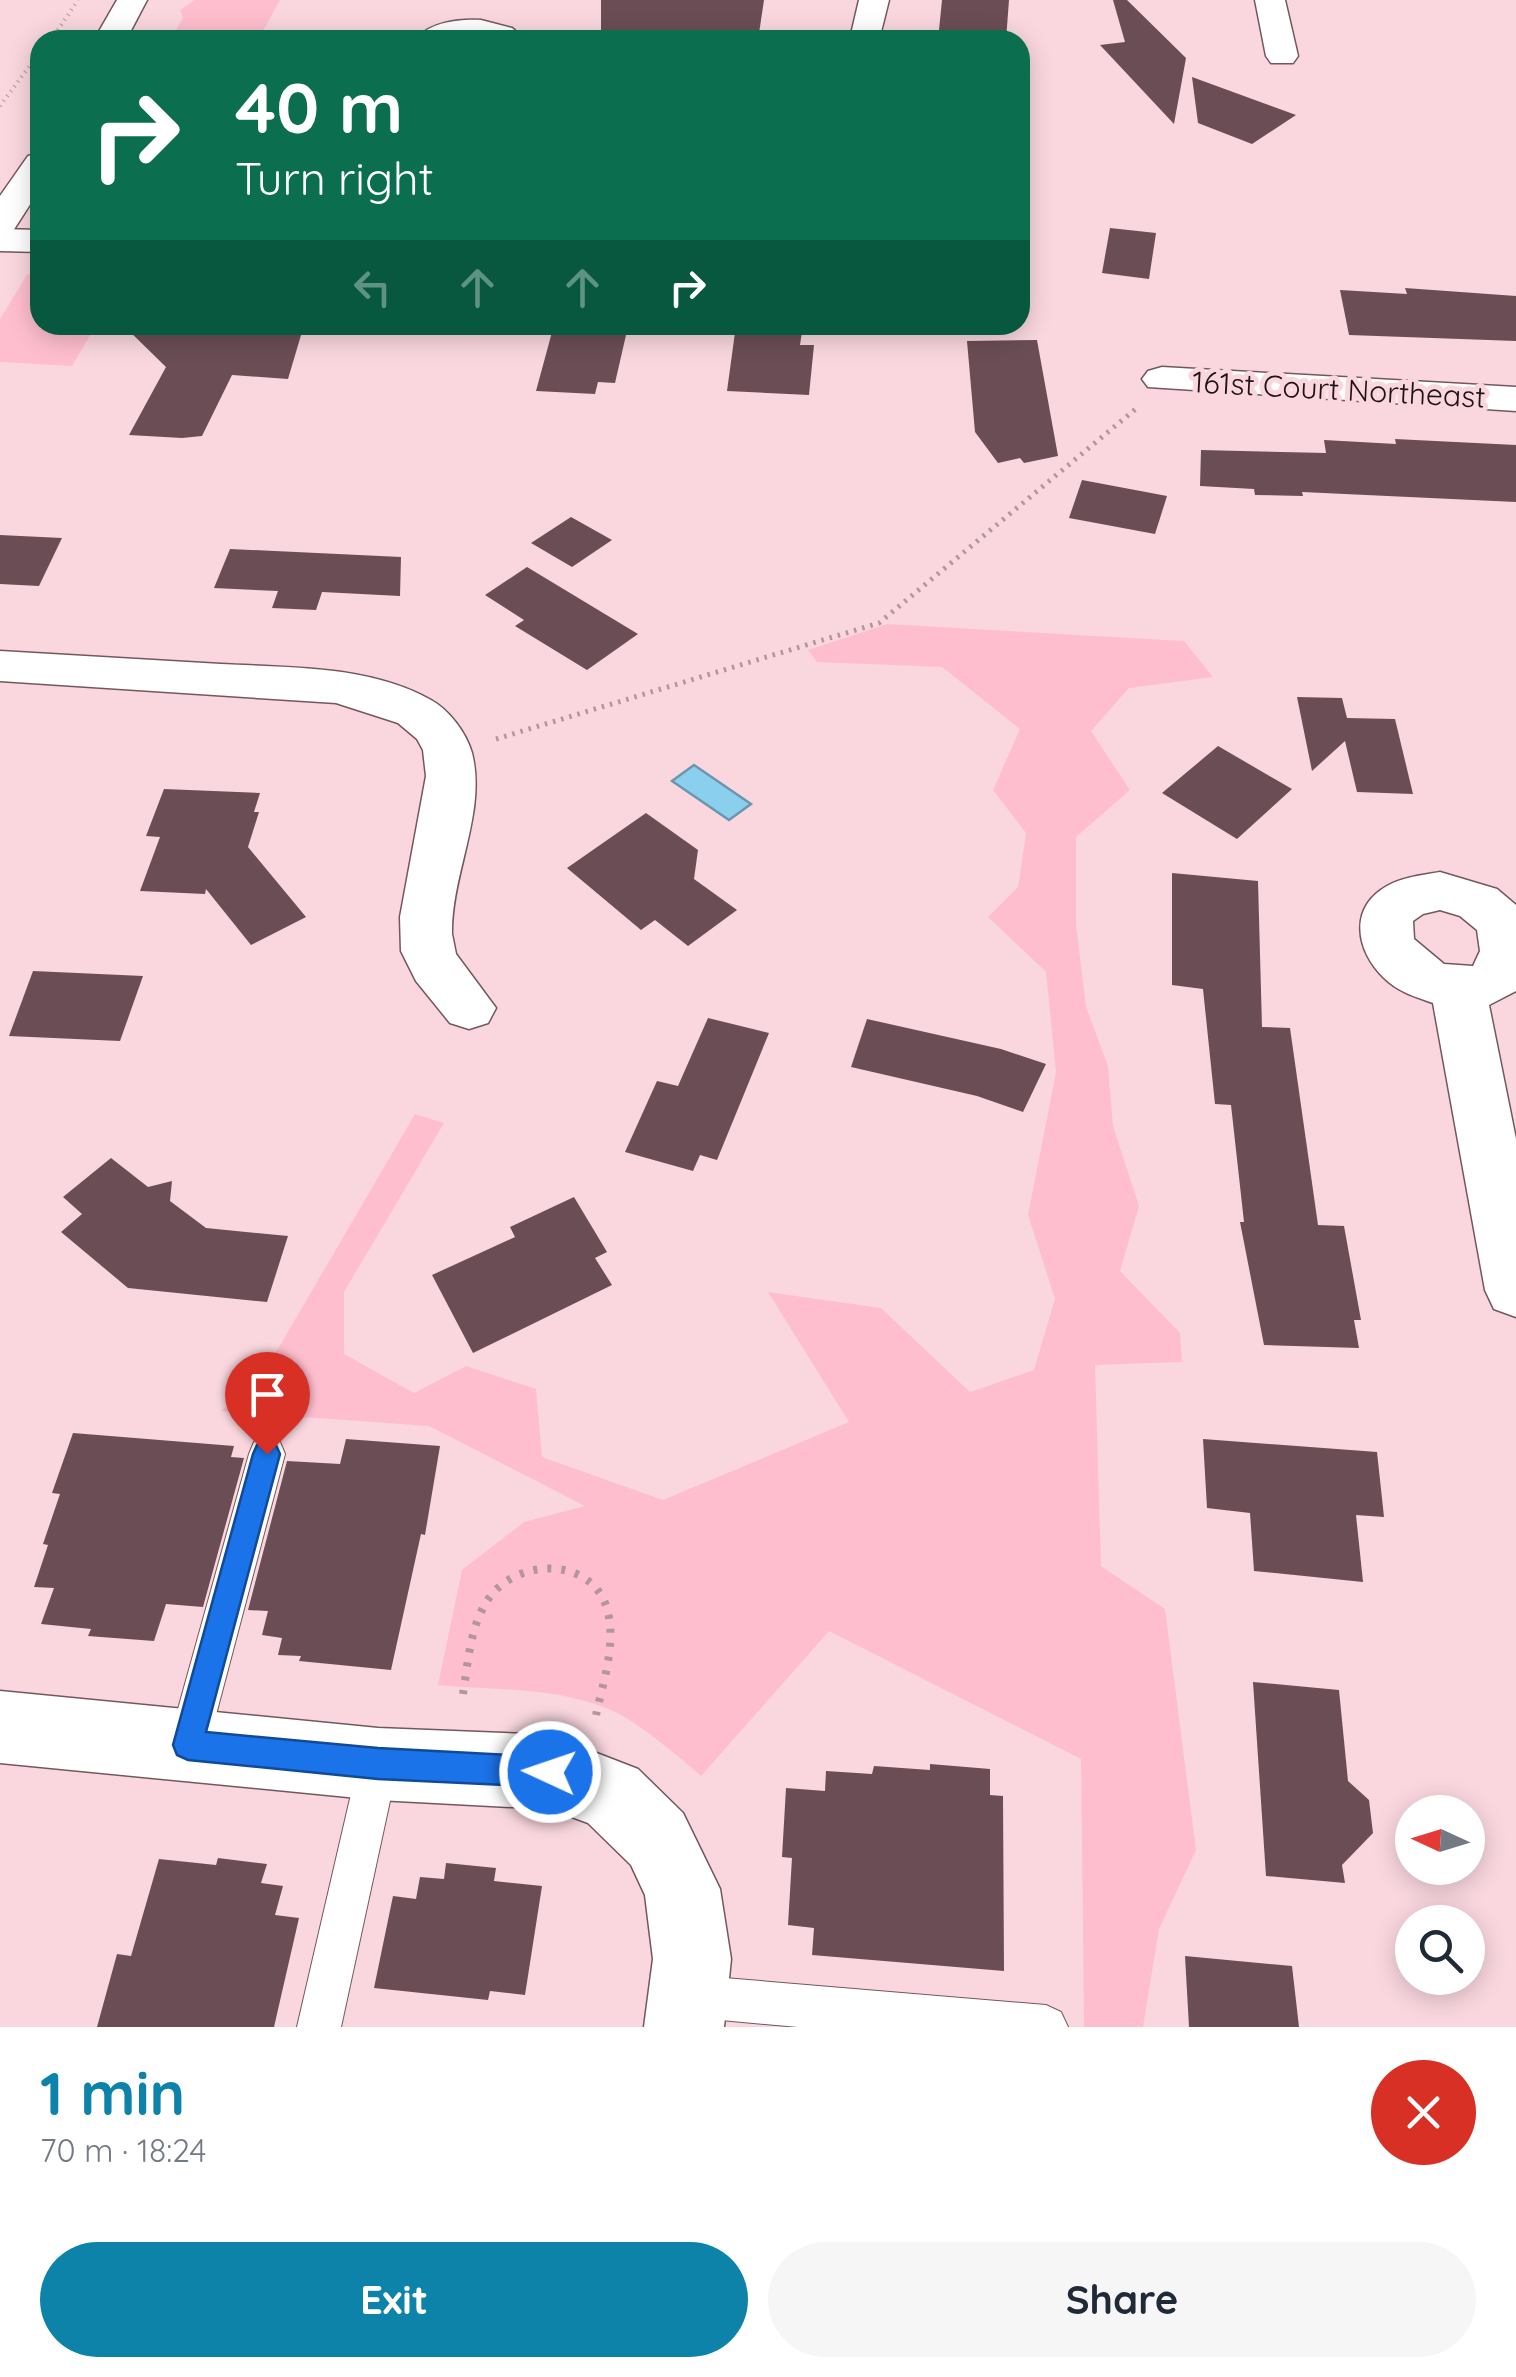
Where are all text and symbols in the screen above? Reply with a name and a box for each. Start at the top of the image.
text: 40 m [235,63,403,151]
icon: right [70,70,200,200]
text: Turn right [235,150,434,206]
icon: left [345,260,400,315]
icon: ahead [450,260,505,315]
icon: ahead [555,260,610,315]
icon: right [660,260,715,315]
street label: 161st Court Northeast [1191,362,1487,416]
pin [225,1352,310,1455]
icon: arrive [240,1367,295,1422]
position arrow [498,1720,602,1824]
north arrow [1395,1795,1485,1885]
map controls [1395,1795,1485,1995]
button: search [1395,1905,1485,1995]
text: 1 min [40,2055,185,2130]
button: close [1371,2060,1476,2165]
text: 70 m · 18:24 [40,2130,206,2170]
button: Exit [40,2242,748,2357]
button: Share [768,2242,1476,2357]

